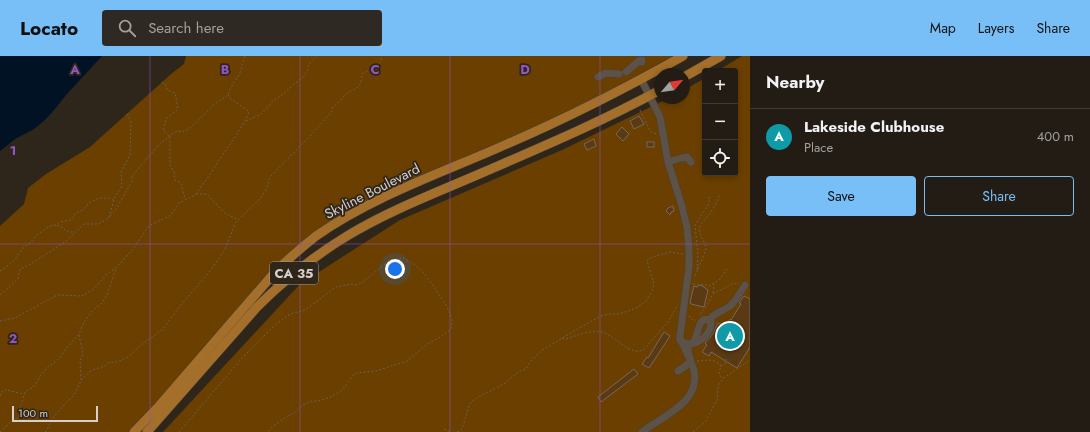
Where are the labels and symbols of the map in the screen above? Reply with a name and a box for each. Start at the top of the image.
text: A [69,60,80,79]
text: B [221,60,230,79]
text: C [370,60,380,79]
text: D [520,60,530,79]
north arrow [654,68,690,104]
text: 1 [10,141,16,160]
street label: Skyline Boulevard [321,158,423,224]
your location [385,259,405,279]
road number: CA 35 [270,262,318,284]
pin: A [717,321,743,351]
text: 2 [9,329,17,348]
scale bar [12,404,98,423]

